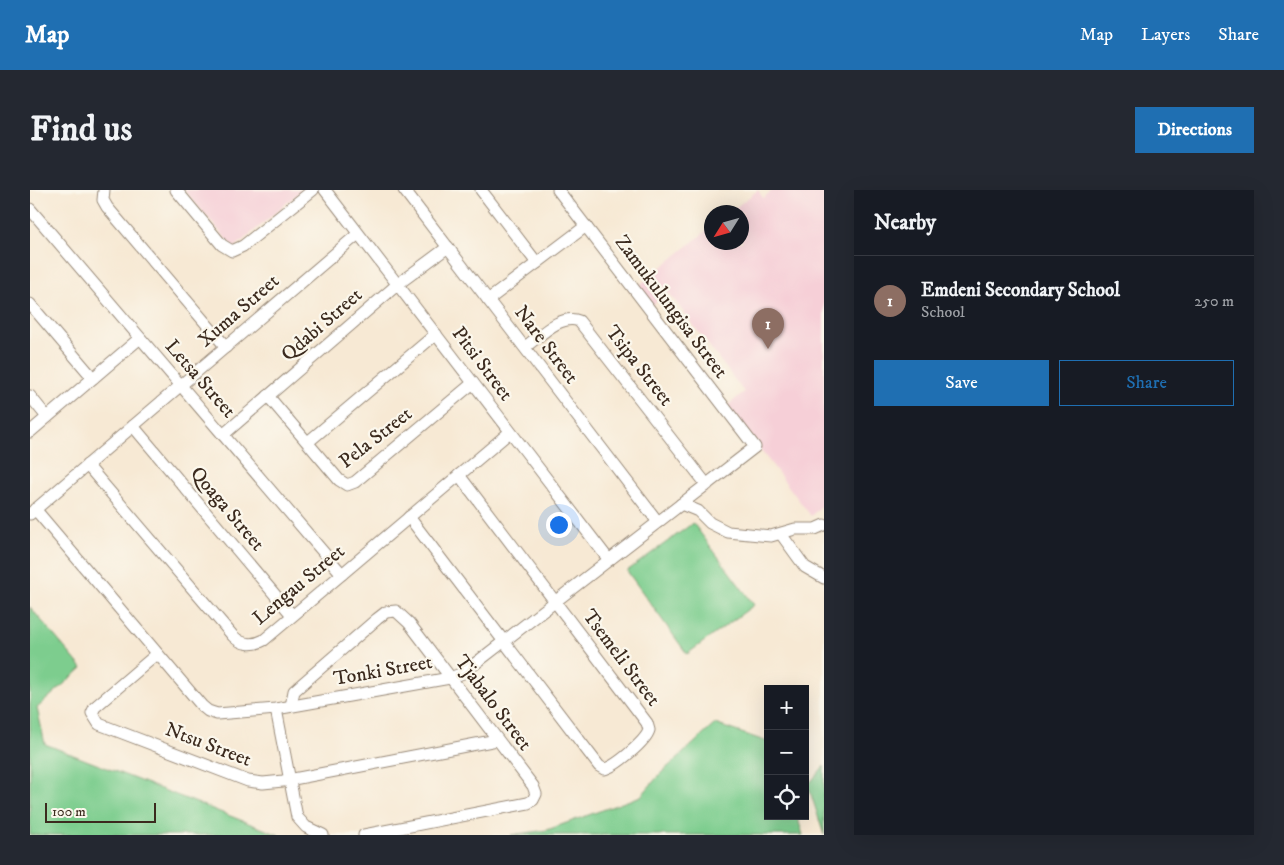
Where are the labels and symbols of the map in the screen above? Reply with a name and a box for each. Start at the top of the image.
north arrow [704,205,749,250]
street label: Zamukulungisa Street [609,230,733,384]
street label: Xuma Street [193,269,285,353]
street label: Qdabi Street [276,283,368,367]
street label: Nare Street [508,301,584,389]
pin: 1 [752,308,784,349]
street label: Tsipa Street [600,321,678,411]
street label: Pitsi Street [446,322,518,406]
street label: Letsa Street [159,335,241,423]
street label: Pela Street [335,402,417,474]
street label: Qoaga Street [184,462,270,556]
your location [546,512,572,538]
street label: Lengau Street [248,539,350,631]
street label: Tsemeli Street [577,605,665,711]
street label: Tonki Street [332,650,434,692]
street label: Tjabalo Street [449,650,537,756]
street label: Ntsu Street [161,717,255,773]
scale bar [45,800,156,823]

